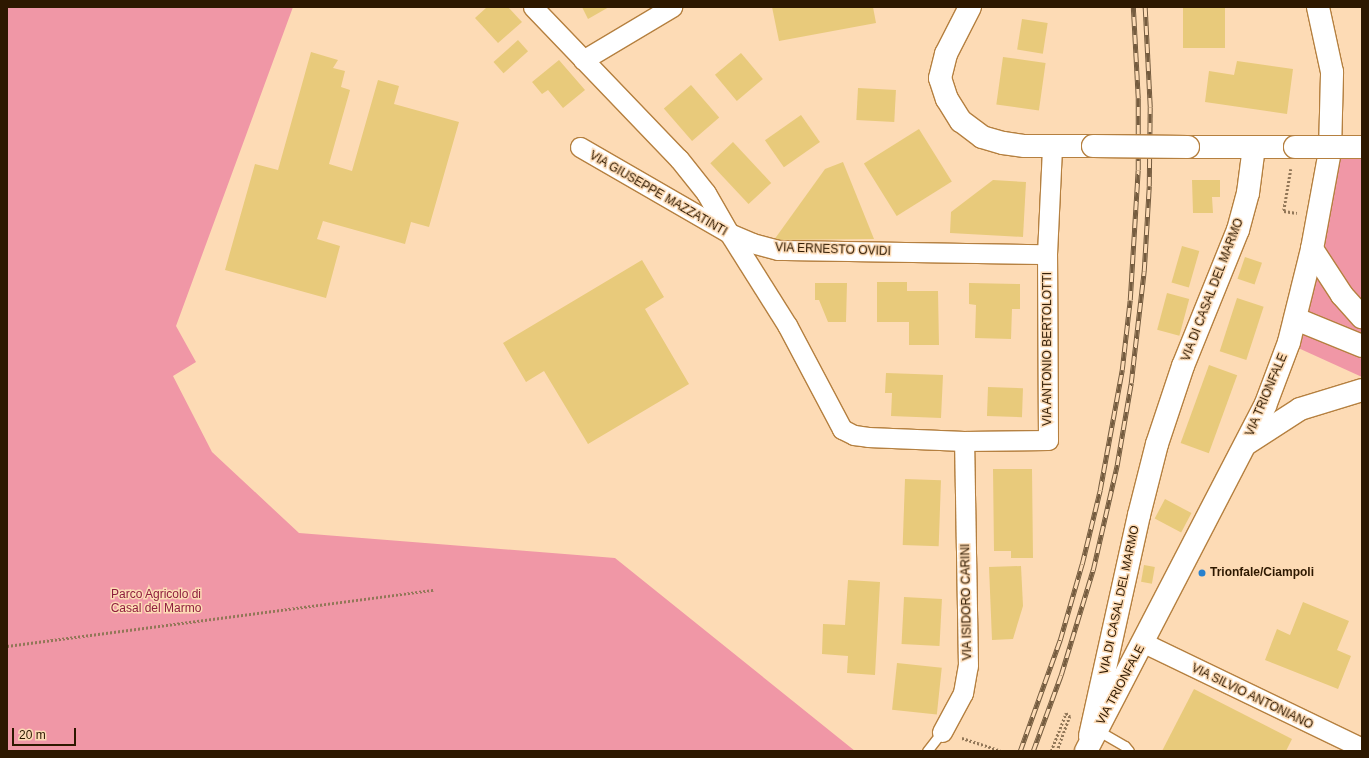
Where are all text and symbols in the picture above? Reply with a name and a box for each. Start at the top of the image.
street label: VIA GIUSEPPE MAZZATINTI [586,148,730,240]
street label: VIA DI CASAL DEL MARMO [1179,216,1247,364]
street label: VIA ERNESTO OVIDI [775,241,891,259]
street label: VIA ANTONIO BERTOLOTTI [1041,271,1055,427]
street label: VIA TRIONFALE [1243,351,1291,439]
street label: VIA DI CASAL DEL MARMO [1097,523,1143,677]
street label: VIA ISIDORO CARINI [959,543,975,661]
place label: Trionfale/Ciampoli [1210,566,1314,580]
marker: Trionfale/Ciampoli [1197,568,1207,578]
park label: Parco Agricolo di Casal del Marmo [111,588,201,616]
street label: VIA TRIONFALE [1094,642,1148,728]
street label: VIA SILVIO ANTONIANO [1188,661,1316,733]
scale bar [14,720,78,746]
text: 20 m [19,728,46,742]

